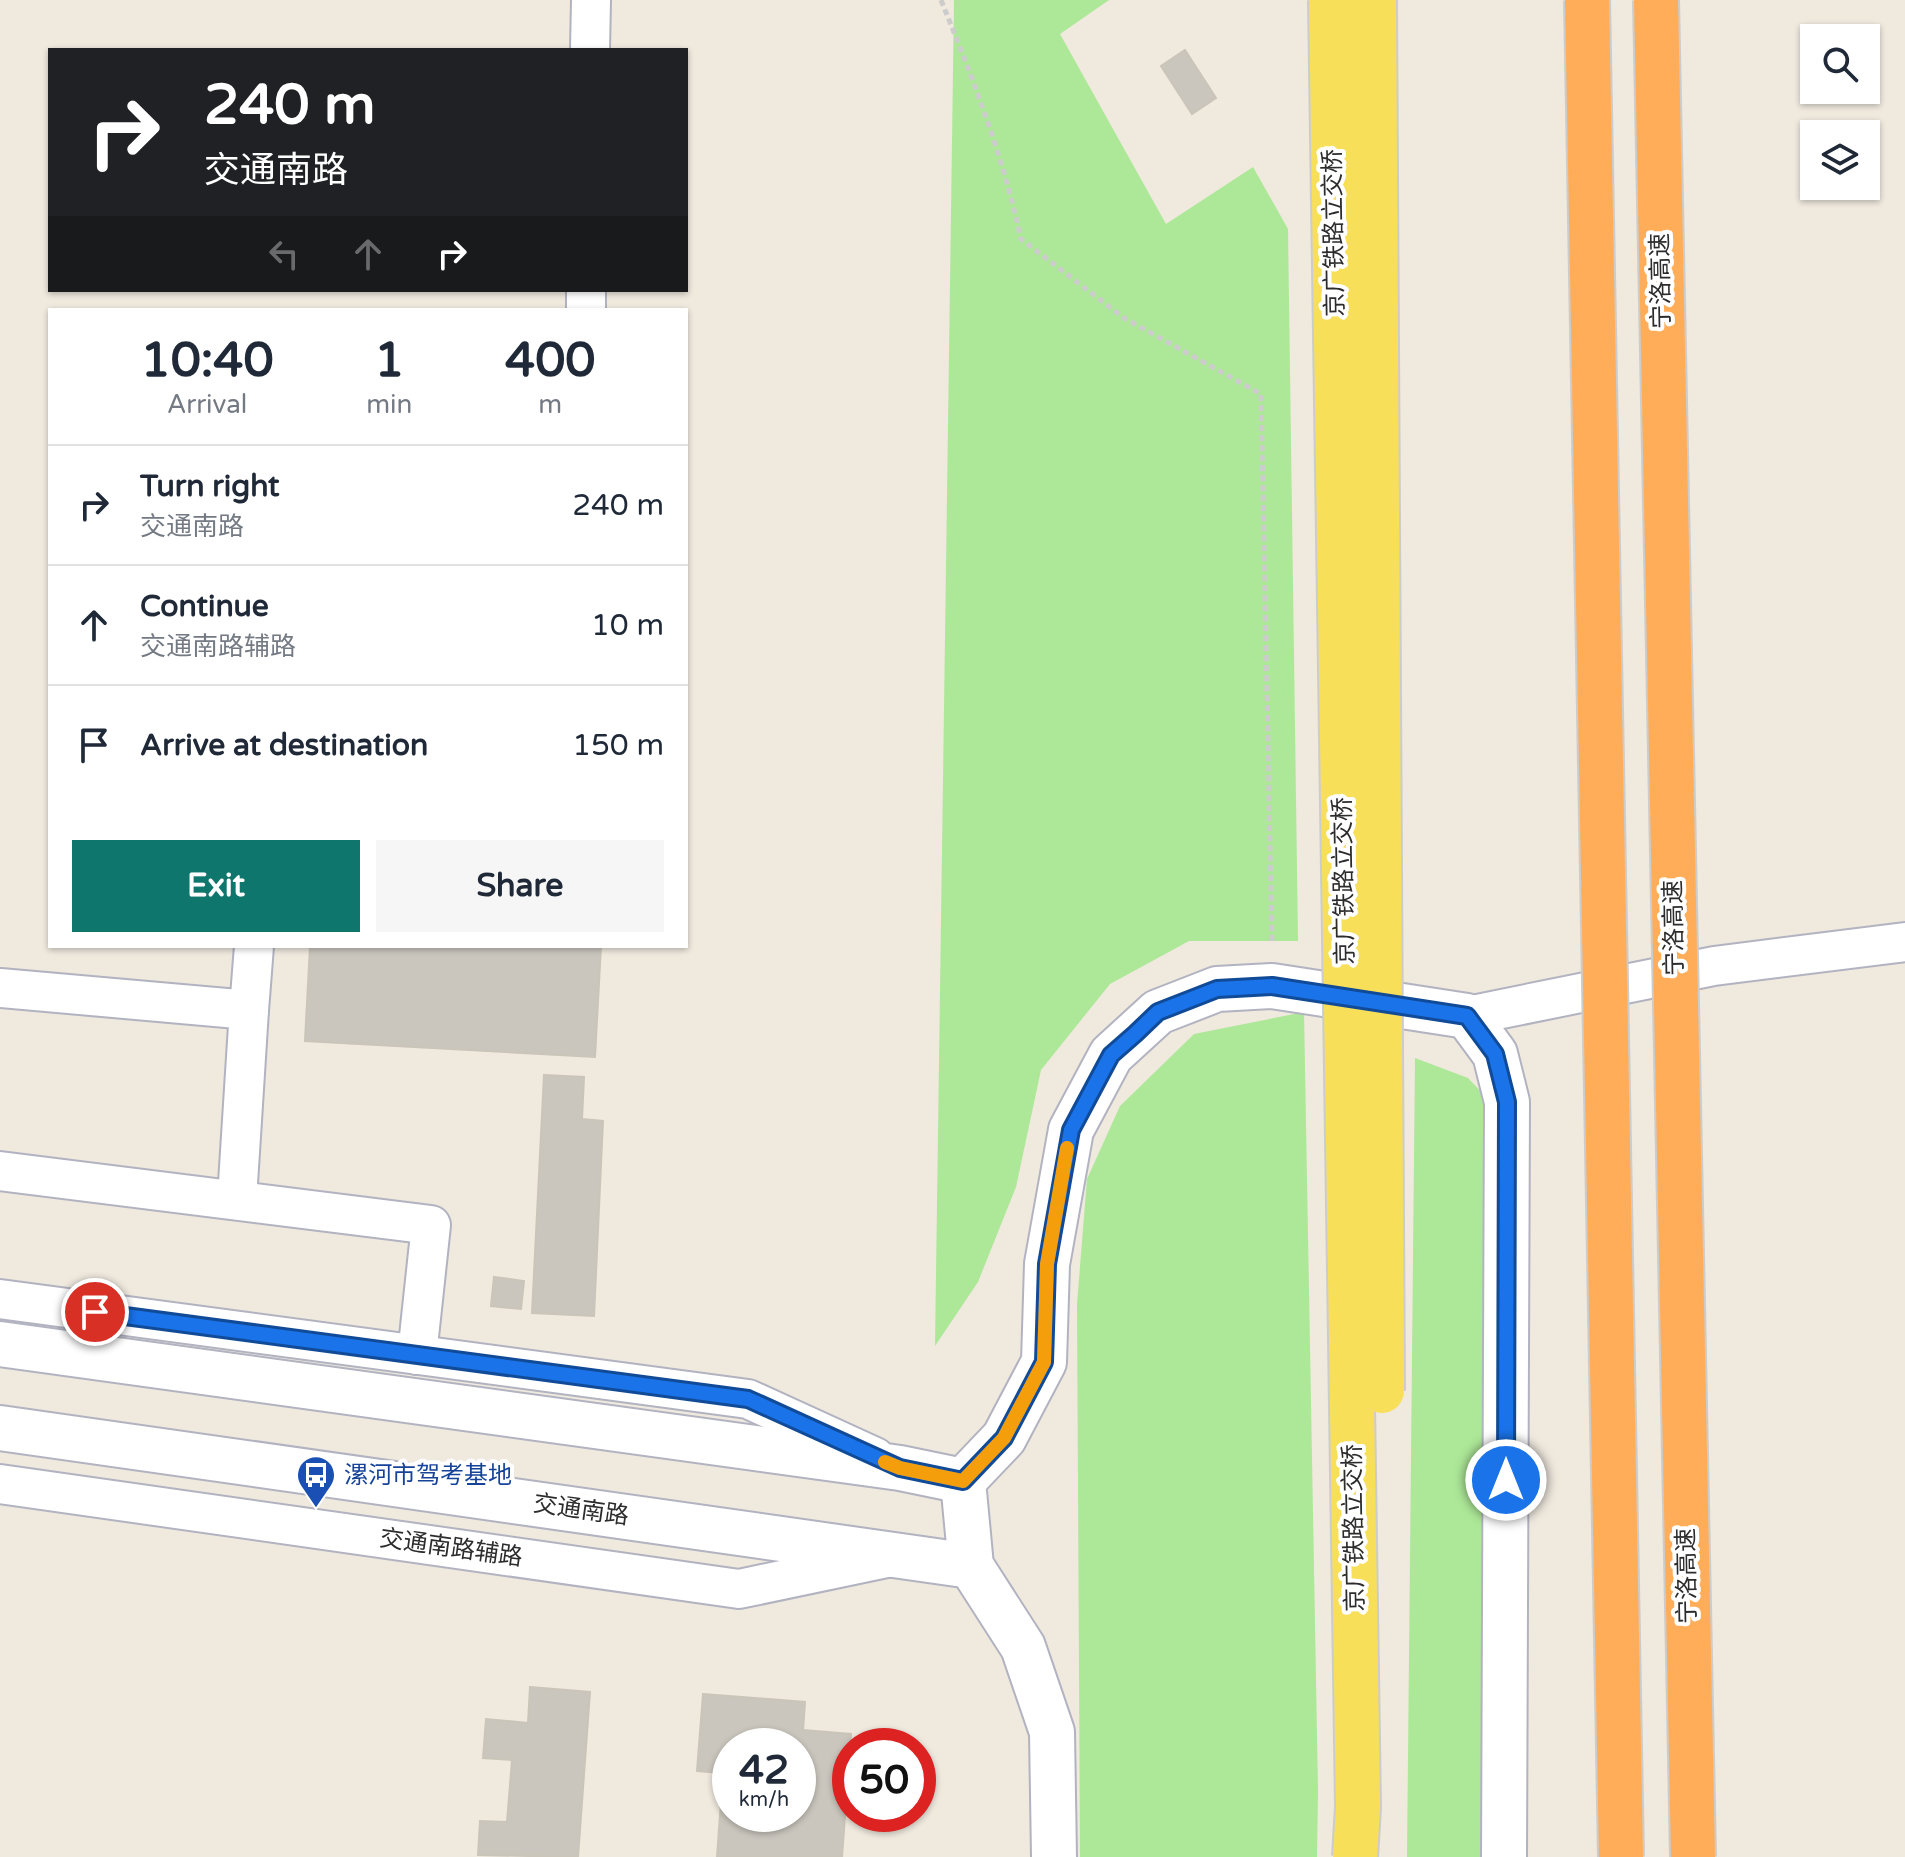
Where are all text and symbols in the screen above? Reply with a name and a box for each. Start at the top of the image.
map controls [1800,24,1880,200]
button: search [1800,24,1880,104]
text: 240 m [204,72,375,139]
icon: right [72,80,176,184]
button: layers [1800,120,1880,200]
text: 交通南路 [204,149,348,192]
street label: 京广铁路立交桥 [1318,149,1350,317]
icon: left [262,232,306,276]
icon: ahead [346,232,390,276]
icon: right [430,232,474,276]
street label: 宁洛高速 [1646,233,1676,329]
text: 10:40 [141,332,274,390]
text: 1 [374,332,404,390]
text: 400 [505,332,595,390]
text: Arrival [167,389,247,420]
text: min [366,389,412,420]
text: m [538,389,562,420]
text: Turn right [140,468,280,505]
icon: right [72,483,116,527]
text: 240 m [572,487,664,524]
text: 交通南路 [140,511,244,542]
text: Continue [140,588,269,625]
icon: ahead [72,603,116,647]
text: 10 m [591,607,664,644]
text: 交通南路辅路 [140,631,296,662]
icon: arrive [72,723,116,767]
text: Arrive at destination [140,727,428,764]
text: 150 m [572,727,664,764]
street label: 京广铁路立交桥 [1328,797,1360,965]
button: Exit [72,840,360,932]
button: Share [376,840,664,932]
street label: 宁洛高速 [1659,880,1689,976]
pin [61,1278,129,1346]
icon: arrive [73,1290,117,1334]
position arrow [1464,1438,1548,1522]
street label: 京广铁路立交桥 [1338,1444,1370,1612]
bus stop icon: 漯河市驾考基地 [295,1454,337,1509]
place label: 漯河市驾考基地 [344,1461,512,1490]
street label: 交通南路 [531,1489,631,1531]
street label: 交通南路辅路 [378,1524,524,1572]
street label: 宁洛高速 [1672,1528,1702,1624]
speed limit sign: 50 [832,1728,936,1832]
text: 42 [739,1746,789,1794]
text: km/h [739,1788,789,1812]

